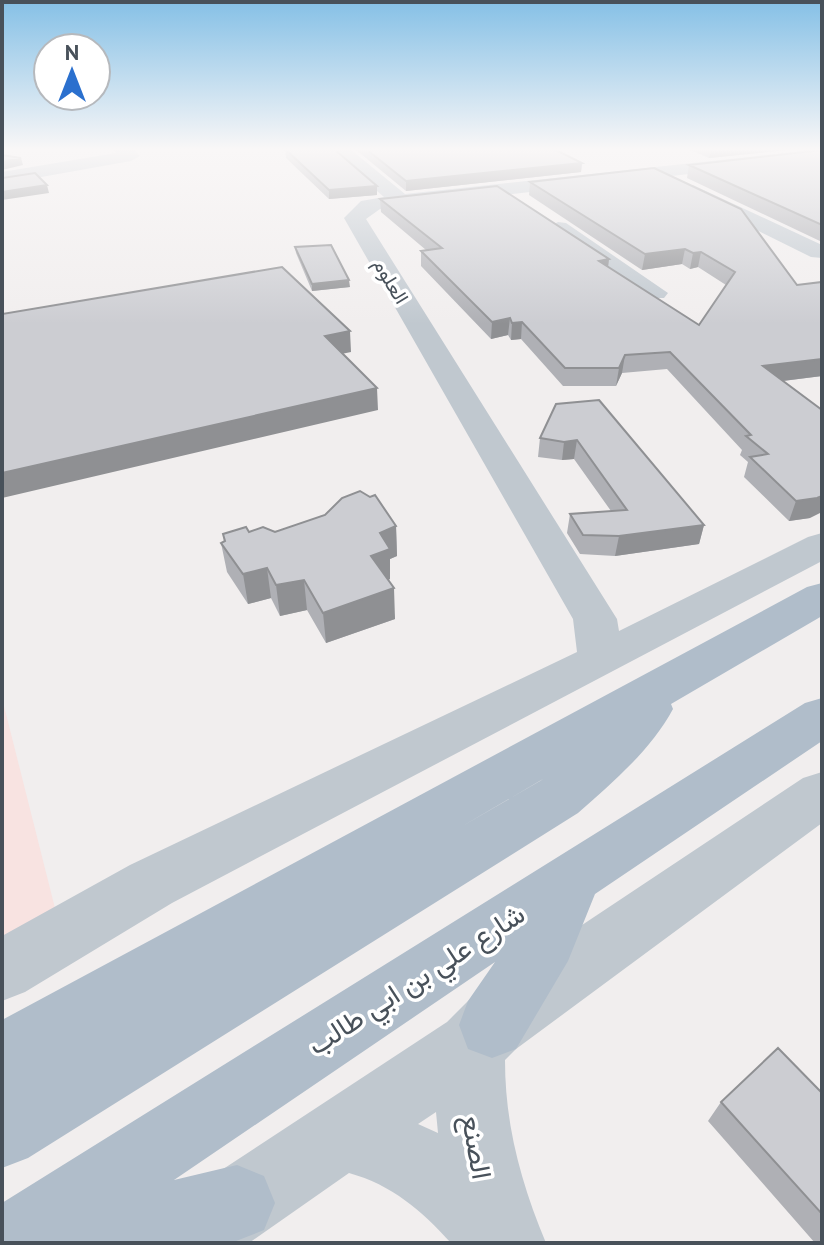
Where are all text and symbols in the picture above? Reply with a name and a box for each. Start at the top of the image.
north arrow [32,32,112,112]
text: N [65,38,79,66]
street label: العلوم [367,253,415,309]
street label: شارع علي بن ابي طالب [300,895,534,1067]
street label: الصنع [452,1112,501,1182]

